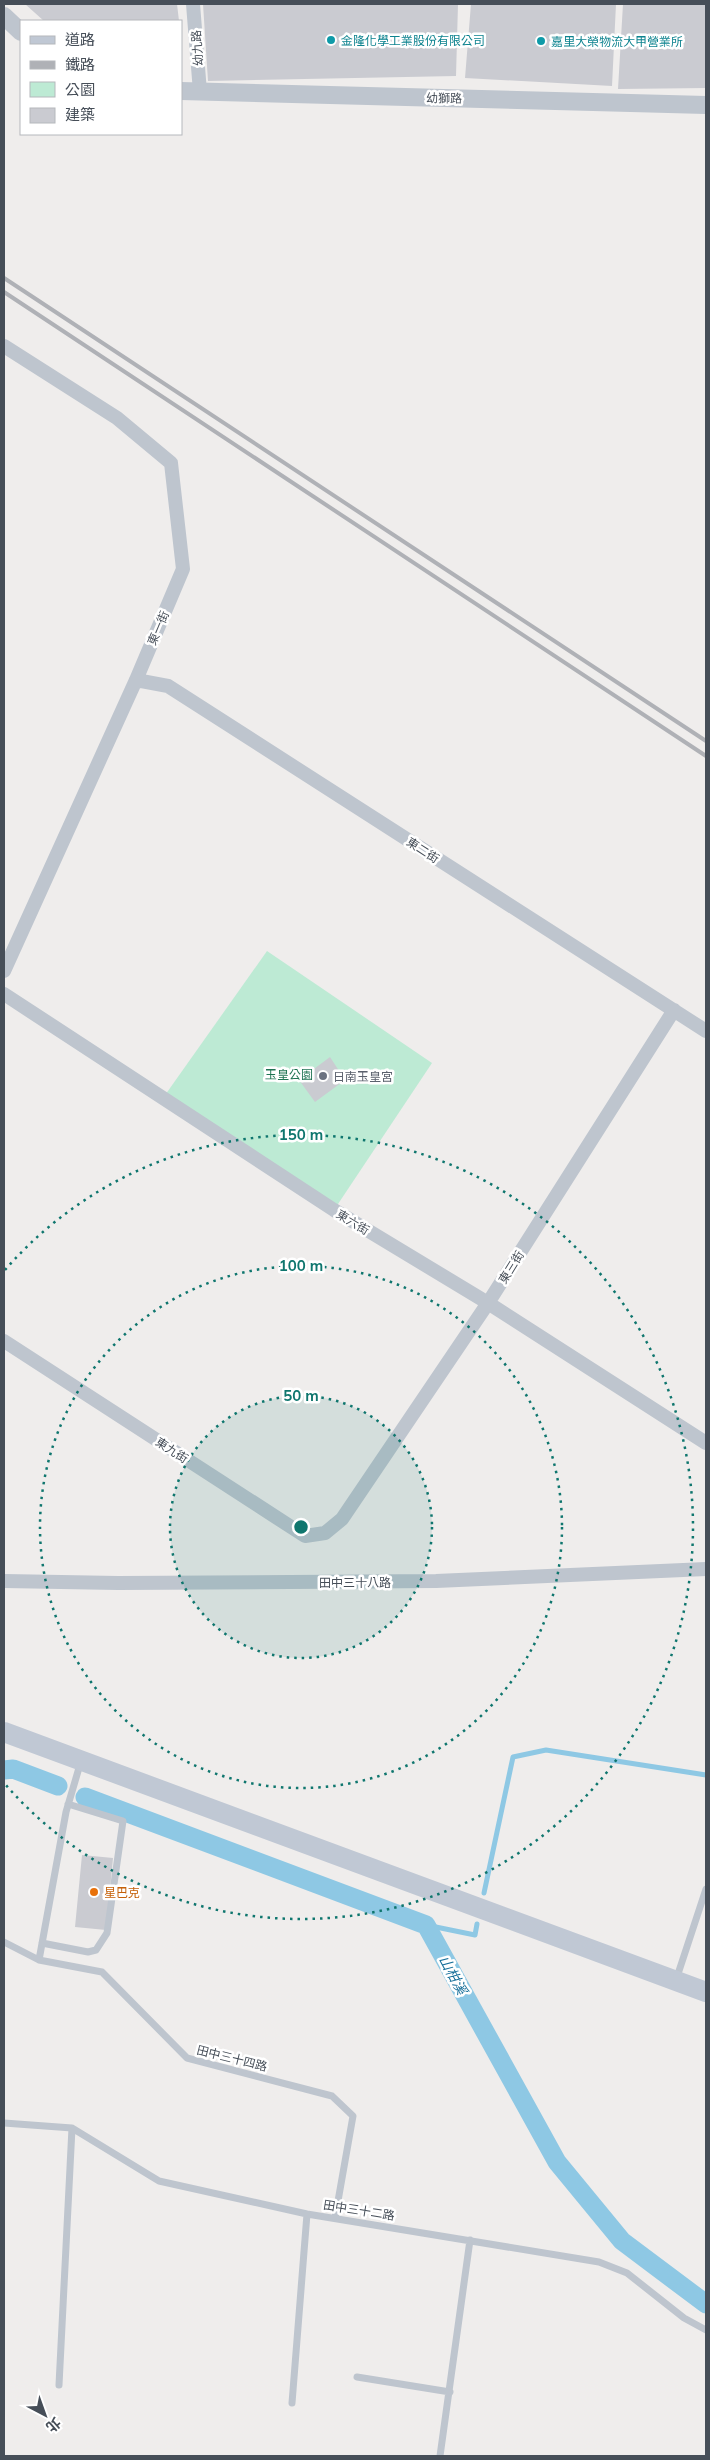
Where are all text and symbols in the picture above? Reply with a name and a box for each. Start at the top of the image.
legend [20,20,182,135]
text: 道路 [65,30,95,49]
street label: 幼九路 [188,30,206,66]
place label: 金隆化學工業股份有限公司 [341,33,485,48]
marker: 金隆化學工業股份有限公司 [325,34,337,46]
place label: 嘉里大榮物流大甲營業所 [551,34,683,49]
marker: 嘉里大榮物流大甲營業所 [535,35,547,47]
text: 鐵路 [65,55,95,74]
text: 公園 [65,80,95,99]
street label: 幼獅路 [426,90,462,106]
text: 建築 [65,105,95,124]
street label: 東一街 [144,608,172,648]
street label: 東二街 [404,834,442,866]
park label: 玉皇公園 [265,1067,313,1082]
place label: 日南玉皇宮 [333,1069,393,1084]
marker: 日南玉皇宮 [317,1070,329,1082]
text: 150 m [279,1125,323,1144]
street label: 東六街 [334,1206,372,1238]
street label: 東三街 [495,1248,527,1286]
text: 100 m [279,1256,323,1275]
text: 50 m [283,1386,319,1405]
street label: 東九街 [153,1434,191,1466]
centre of rings [292,1518,310,1536]
street label: 田中三十八路 [319,1575,391,1590]
place label: 星巴克 [104,1885,140,1900]
marker: 星巴克 [88,1886,100,1898]
water label: 山柑溪 [435,1952,472,1999]
street label: 田中三十四路 [195,2042,269,2074]
street label: 田中三十二路 [322,2197,396,2223]
north arrow [20,2390,70,2440]
text: 北 [42,2413,65,2436]

